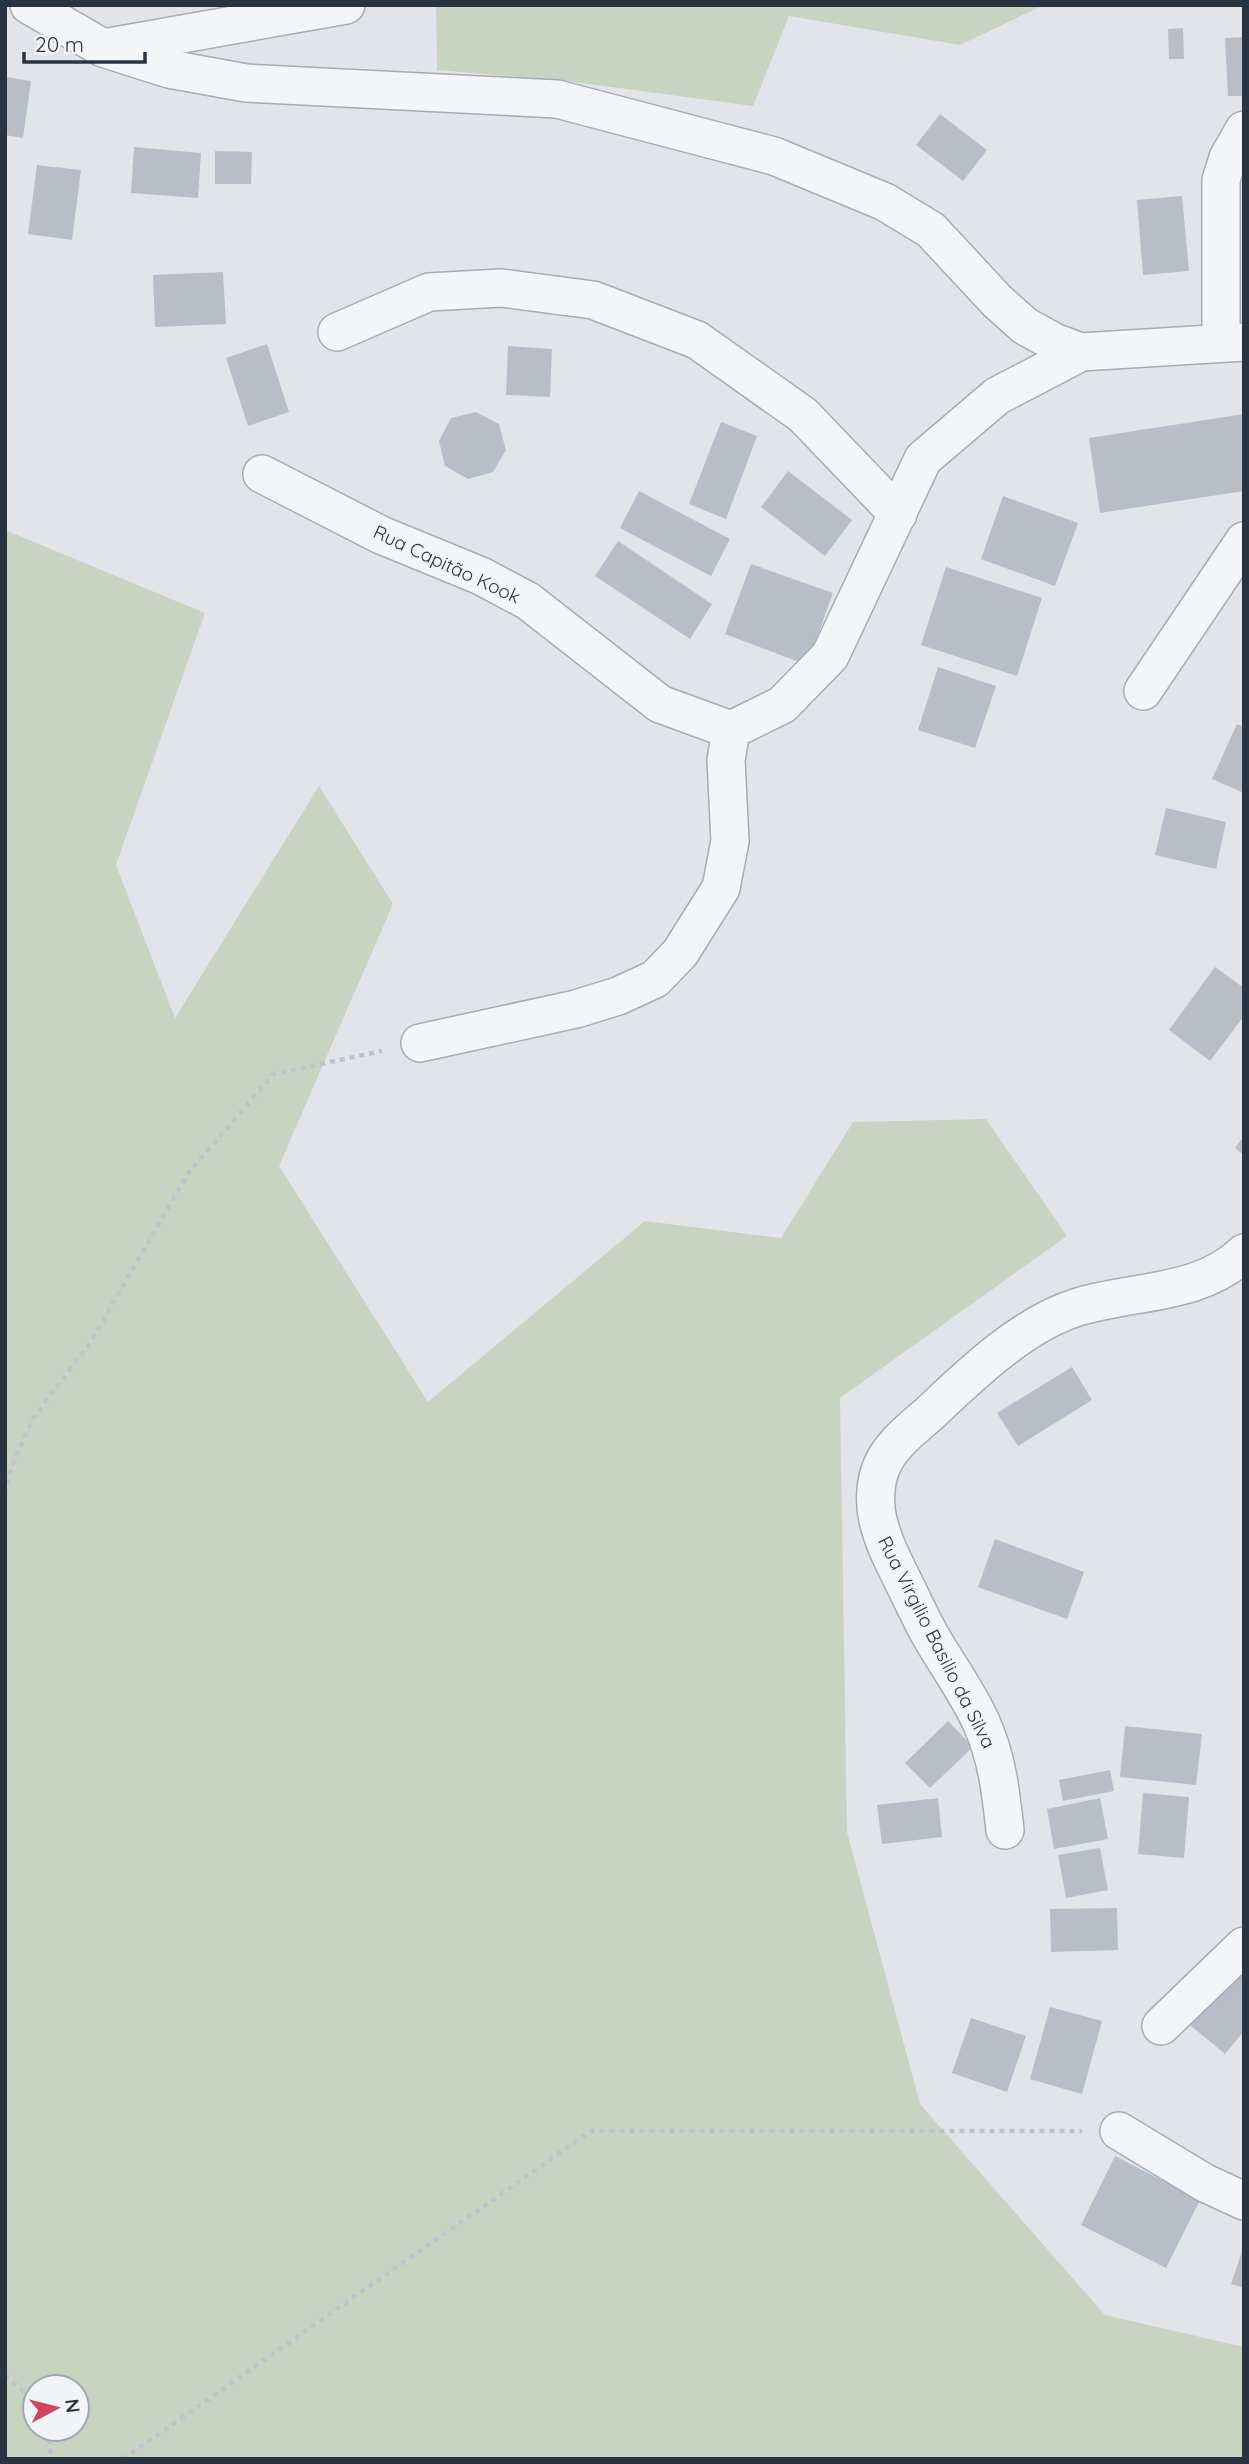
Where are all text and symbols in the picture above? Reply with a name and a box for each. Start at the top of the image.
scale bar [24,21,145,65]
text: 20 m [35,31,84,57]
street label: Rua Capitão Kook [370,519,524,609]
street label: Rua Virgilio Basilio da Silva [873,1532,1001,1752]
north arrow [21,2373,91,2443]
text: N [60,2398,86,2414]

